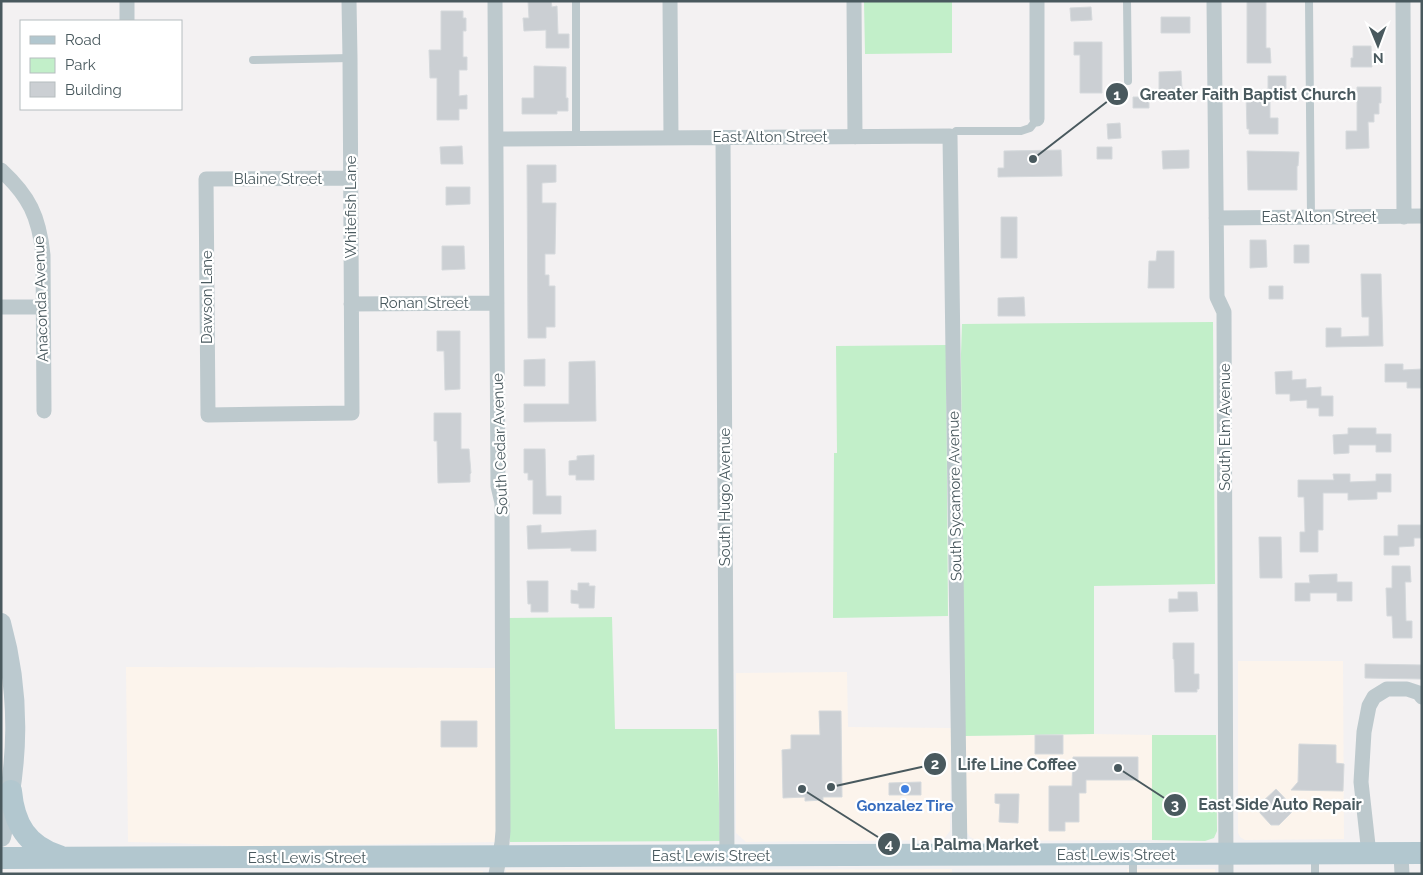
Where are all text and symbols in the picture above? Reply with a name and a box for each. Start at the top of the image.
legend [20,20,182,110]
north arrow [1353,20,1403,70]
text: Road [65,31,101,49]
text: N [1373,50,1384,66]
text: Park [65,56,96,74]
callout: Greater Faith Baptist Church [1105,79,1367,110]
text: Building [65,81,122,99]
text: Greater Faith Baptist Church [1140,85,1356,104]
text: 1 [1113,86,1121,104]
street label: East Alton Street [712,128,828,146]
street label: Whitefish Lane [342,155,360,259]
street label: Blaine Street [234,170,322,188]
street label: East Alton Street [1261,208,1377,226]
street label: Anaconda Avenue [30,235,52,362]
street label: Dawson Lane [198,250,216,344]
street label: Ronan Street [379,294,469,312]
street label: South Elm Avenue [1216,363,1234,491]
street label: South Cedar Avenue [489,373,511,515]
street label: South Sycamore Avenue [945,411,965,581]
street label: South Hugo Avenue [716,427,734,566]
callout: Life Line Coffee [923,749,1087,780]
text: 2 [931,755,939,773]
text: Life Line Coffee [957,755,1077,774]
marker: Gonzalez Tire [899,783,911,795]
callout: East Side Auto Repair [1163,789,1372,820]
text: East Side Auto Repair [1198,795,1362,814]
text: 3 [1171,796,1179,814]
place label: Gonzalez Tire [856,797,954,815]
callout: La Palma Market [877,828,1049,859]
text: 4 [885,835,894,853]
text: La Palma Market [911,835,1039,854]
street label: East Lewis Street [1057,846,1175,864]
street label: East Lewis Street [652,847,770,865]
street label: East Lewis Street [248,849,366,867]

